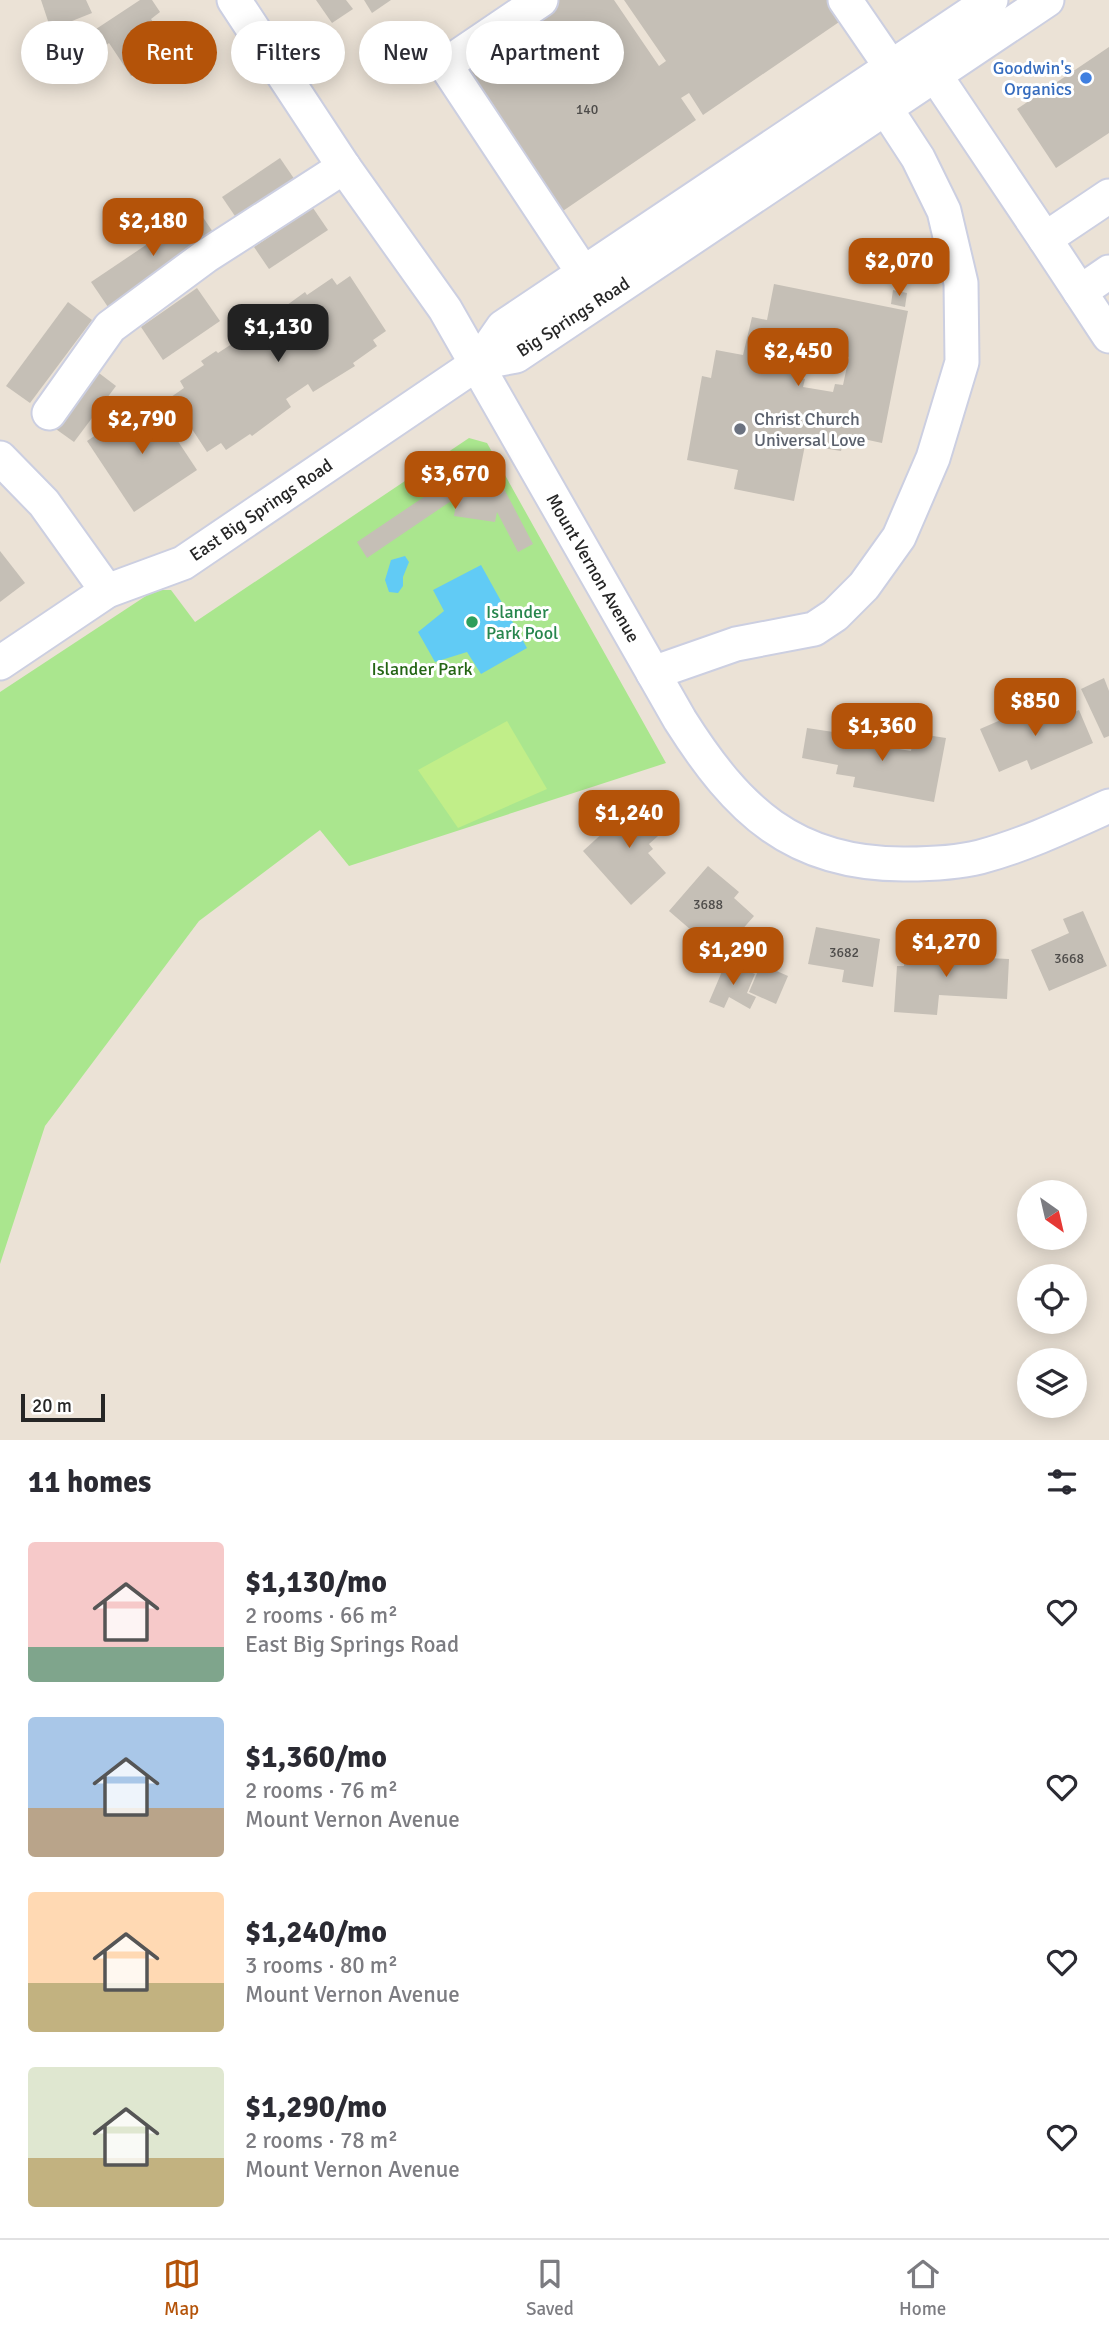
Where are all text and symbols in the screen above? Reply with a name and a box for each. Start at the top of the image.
chip: Buy [21,21,108,84]
chip: Rent [122,21,217,84]
chip: Filters [231,21,345,84]
chip: New [359,21,452,84]
chip: Apartment [466,21,624,84]
place label: Goodwin's Organics [993,57,1072,100]
marker: Goodwin's Organics [1078,70,1094,86]
house number: 140 [576,101,598,118]
pin: $2,180 [96,198,210,258]
text: $2,180 [119,206,187,235]
pin: $2,070 [842,238,956,298]
text: $2,070 [865,246,933,275]
street label: Big Springs Road [512,272,634,362]
pin: $1,130 [221,304,335,364]
text: $1,130 [244,312,312,341]
pin: $2,450 [741,328,855,388]
text: $2,450 [764,336,832,365]
pin: $2,790 [85,396,199,456]
text: $2,790 [108,404,176,433]
place label: Christ Church Universal Love [754,408,865,451]
marker: Christ Church Universal Love [732,421,748,437]
pin: $3,670 [398,452,512,511]
street label: East Big Springs Road [185,454,337,566]
text: $3,670 [421,459,489,488]
street label: Mount Vernon Avenue [541,490,645,646]
place label: Islander Park Pool [486,601,558,644]
marker: Islander Park Pool [464,614,480,630]
park label: Islander Park [371,658,473,680]
pin: $850 [994,678,1076,738]
text: $850 [1010,686,1060,715]
pin: $1,360 [825,704,939,763]
text: $1,360 [848,711,916,740]
pin: $1,240 [572,790,686,850]
text: $1,240 [595,798,663,827]
house number: 3688 [693,896,723,913]
pin: $1,270 [889,920,1003,979]
text: $1,270 [912,927,980,956]
pin: $1,290 [676,928,790,987]
text: $1,290 [699,935,767,964]
house number: 3682 [829,944,859,961]
house number: 3668 [1054,950,1084,967]
north arrow [1017,1180,1087,1250]
map controls [1017,1180,1087,1418]
button: locate [1017,1264,1087,1334]
button: layers [1017,1348,1087,1418]
scale bar [21,1391,105,1423]
text: 20 m [32,1394,72,1418]
icon: filters [1043,1463,1081,1501]
text: 11 homes [28,1464,151,1501]
text: $1,130/mo [245,1564,387,1601]
icon: home [84,1570,168,1654]
icon: heart [1043,1593,1081,1631]
text: 2 rooms · 66 m² [245,1601,398,1630]
text: East Big Springs Road [245,1630,459,1659]
text: $1,360/mo [245,1739,387,1776]
icon: home [84,1745,168,1829]
icon: heart [1043,1768,1081,1806]
text: 2 rooms · 76 m² [245,1776,398,1805]
text: Mount Vernon Avenue [245,1805,460,1834]
text: $1,240/mo [245,1914,387,1951]
icon: home [84,1920,168,2004]
icon: heart [1043,1943,1081,1981]
text: 3 rooms · 80 m² [245,1951,398,1980]
text: Mount Vernon Avenue [245,1980,460,2009]
text: $1,290/mo [245,2089,387,2126]
icon: home [84,2095,168,2179]
icon: heart [1043,2118,1081,2156]
text: 2 rooms · 78 m² [245,2126,398,2155]
text: Mount Vernon Avenue [245,2155,460,2184]
tab: Map [163,2255,201,2321]
tab: Saved [526,2255,574,2321]
tab: Home [899,2255,946,2321]

